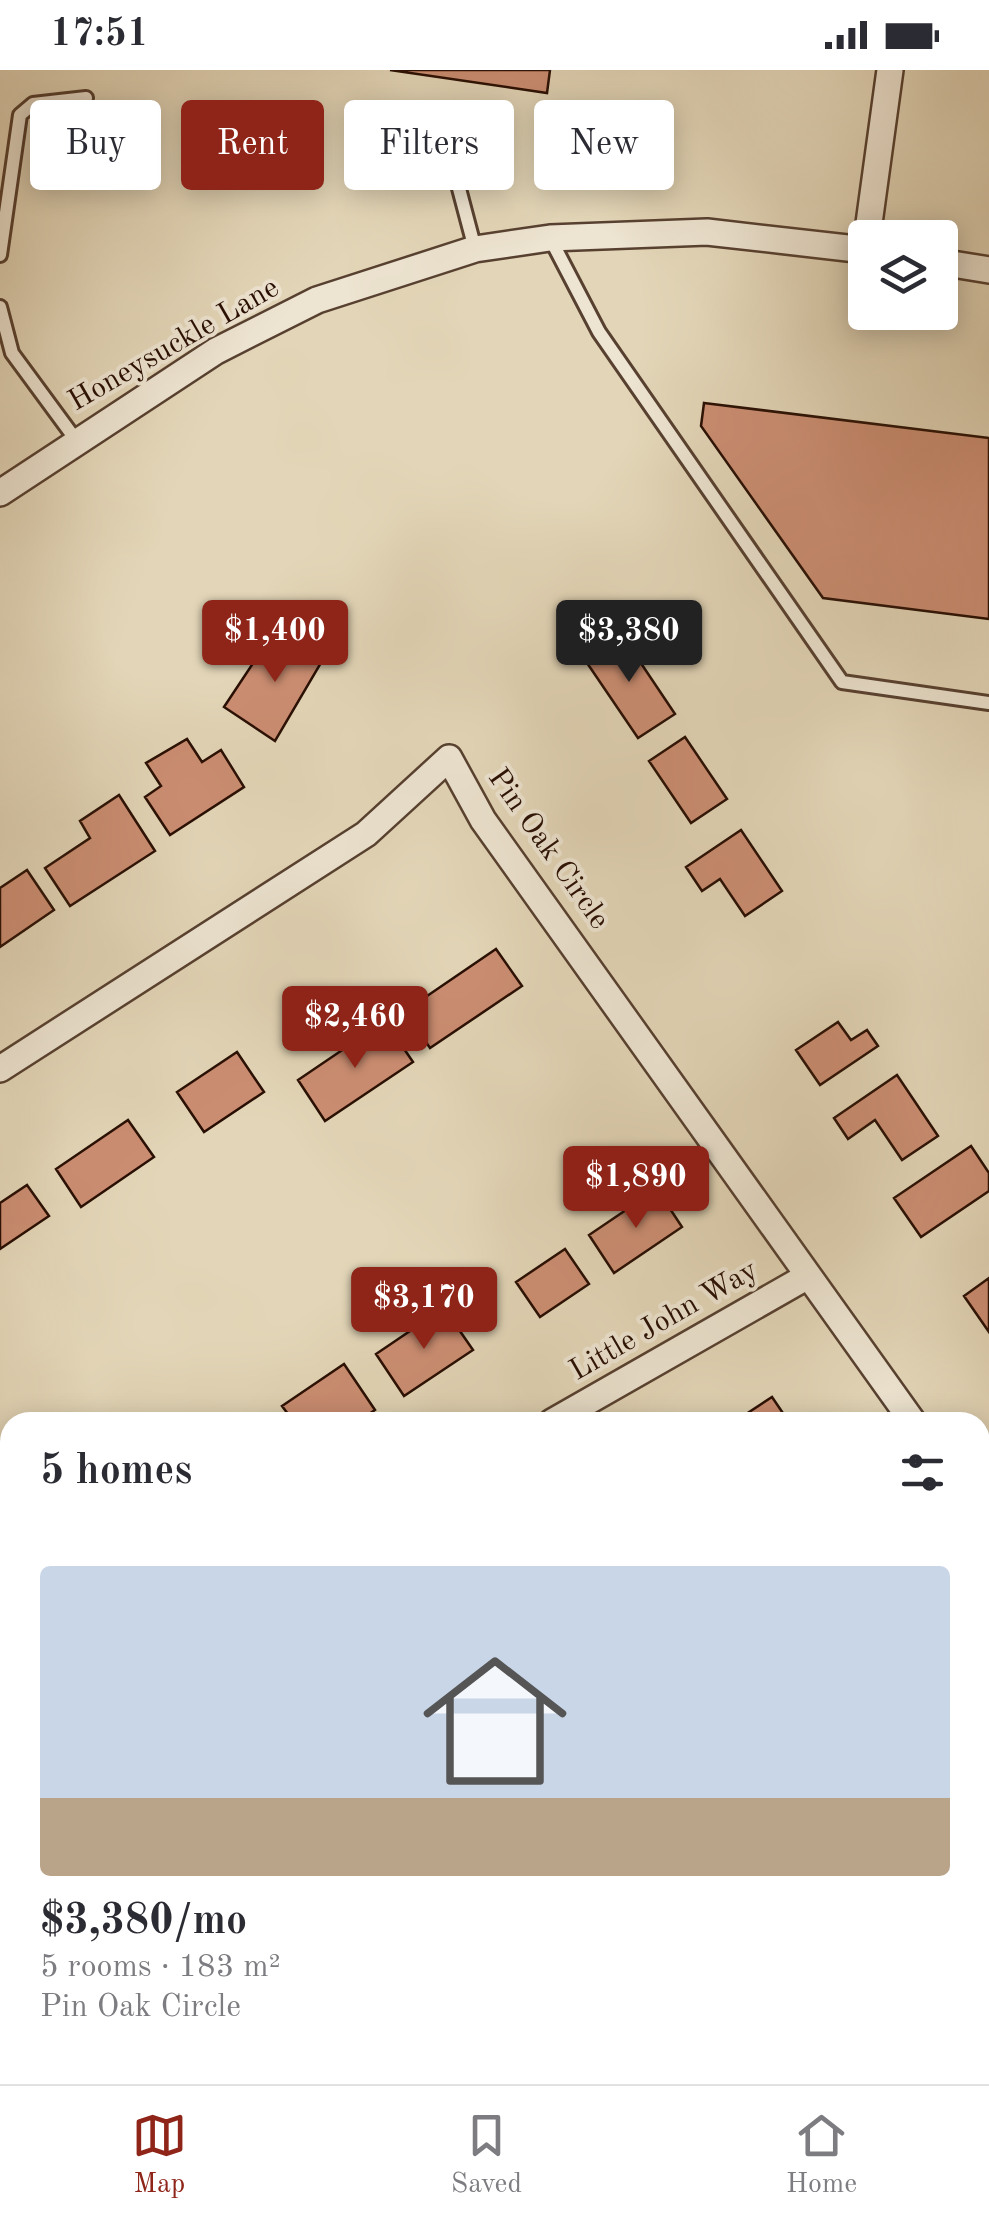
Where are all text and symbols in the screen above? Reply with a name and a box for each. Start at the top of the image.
text: 17:51 [50,16,149,54]
chip: Buy [30,100,161,190]
chip: Rent [181,100,324,190]
chip: Filters [344,100,514,190]
chip: New [534,100,674,190]
map controls [848,220,958,330]
button: layers [848,220,958,330]
street label: Honeysuckle Lane [64,273,284,417]
pin: $1,400 [194,600,356,685]
pin: $3,380 [548,600,710,685]
text: $1,400 [224,616,326,648]
text: $3,380 [578,616,680,648]
street label: Pin Oak Circle [482,763,614,935]
pin: $2,460 [274,986,436,1071]
text: $2,460 [304,1002,406,1034]
pin: $1,890 [555,1146,717,1231]
text: $1,890 [585,1162,687,1194]
street label: Little John Way [565,1255,763,1387]
pin: $3,170 [343,1267,505,1352]
text: $3,170 [373,1283,475,1315]
icon: filters [895,1445,950,1500]
text: 5 homes [40,1451,192,1493]
icon: home [405,1631,585,1811]
text: $3,380/mo [40,1901,247,1943]
text: 5 rooms · 183 m² [40,1952,281,1984]
text: Pin Oak Circle [40,1992,241,2024]
tab: Map [132,2108,187,2203]
tab: Saved [451,2108,522,2203]
tab: Home [786,2108,857,2203]

